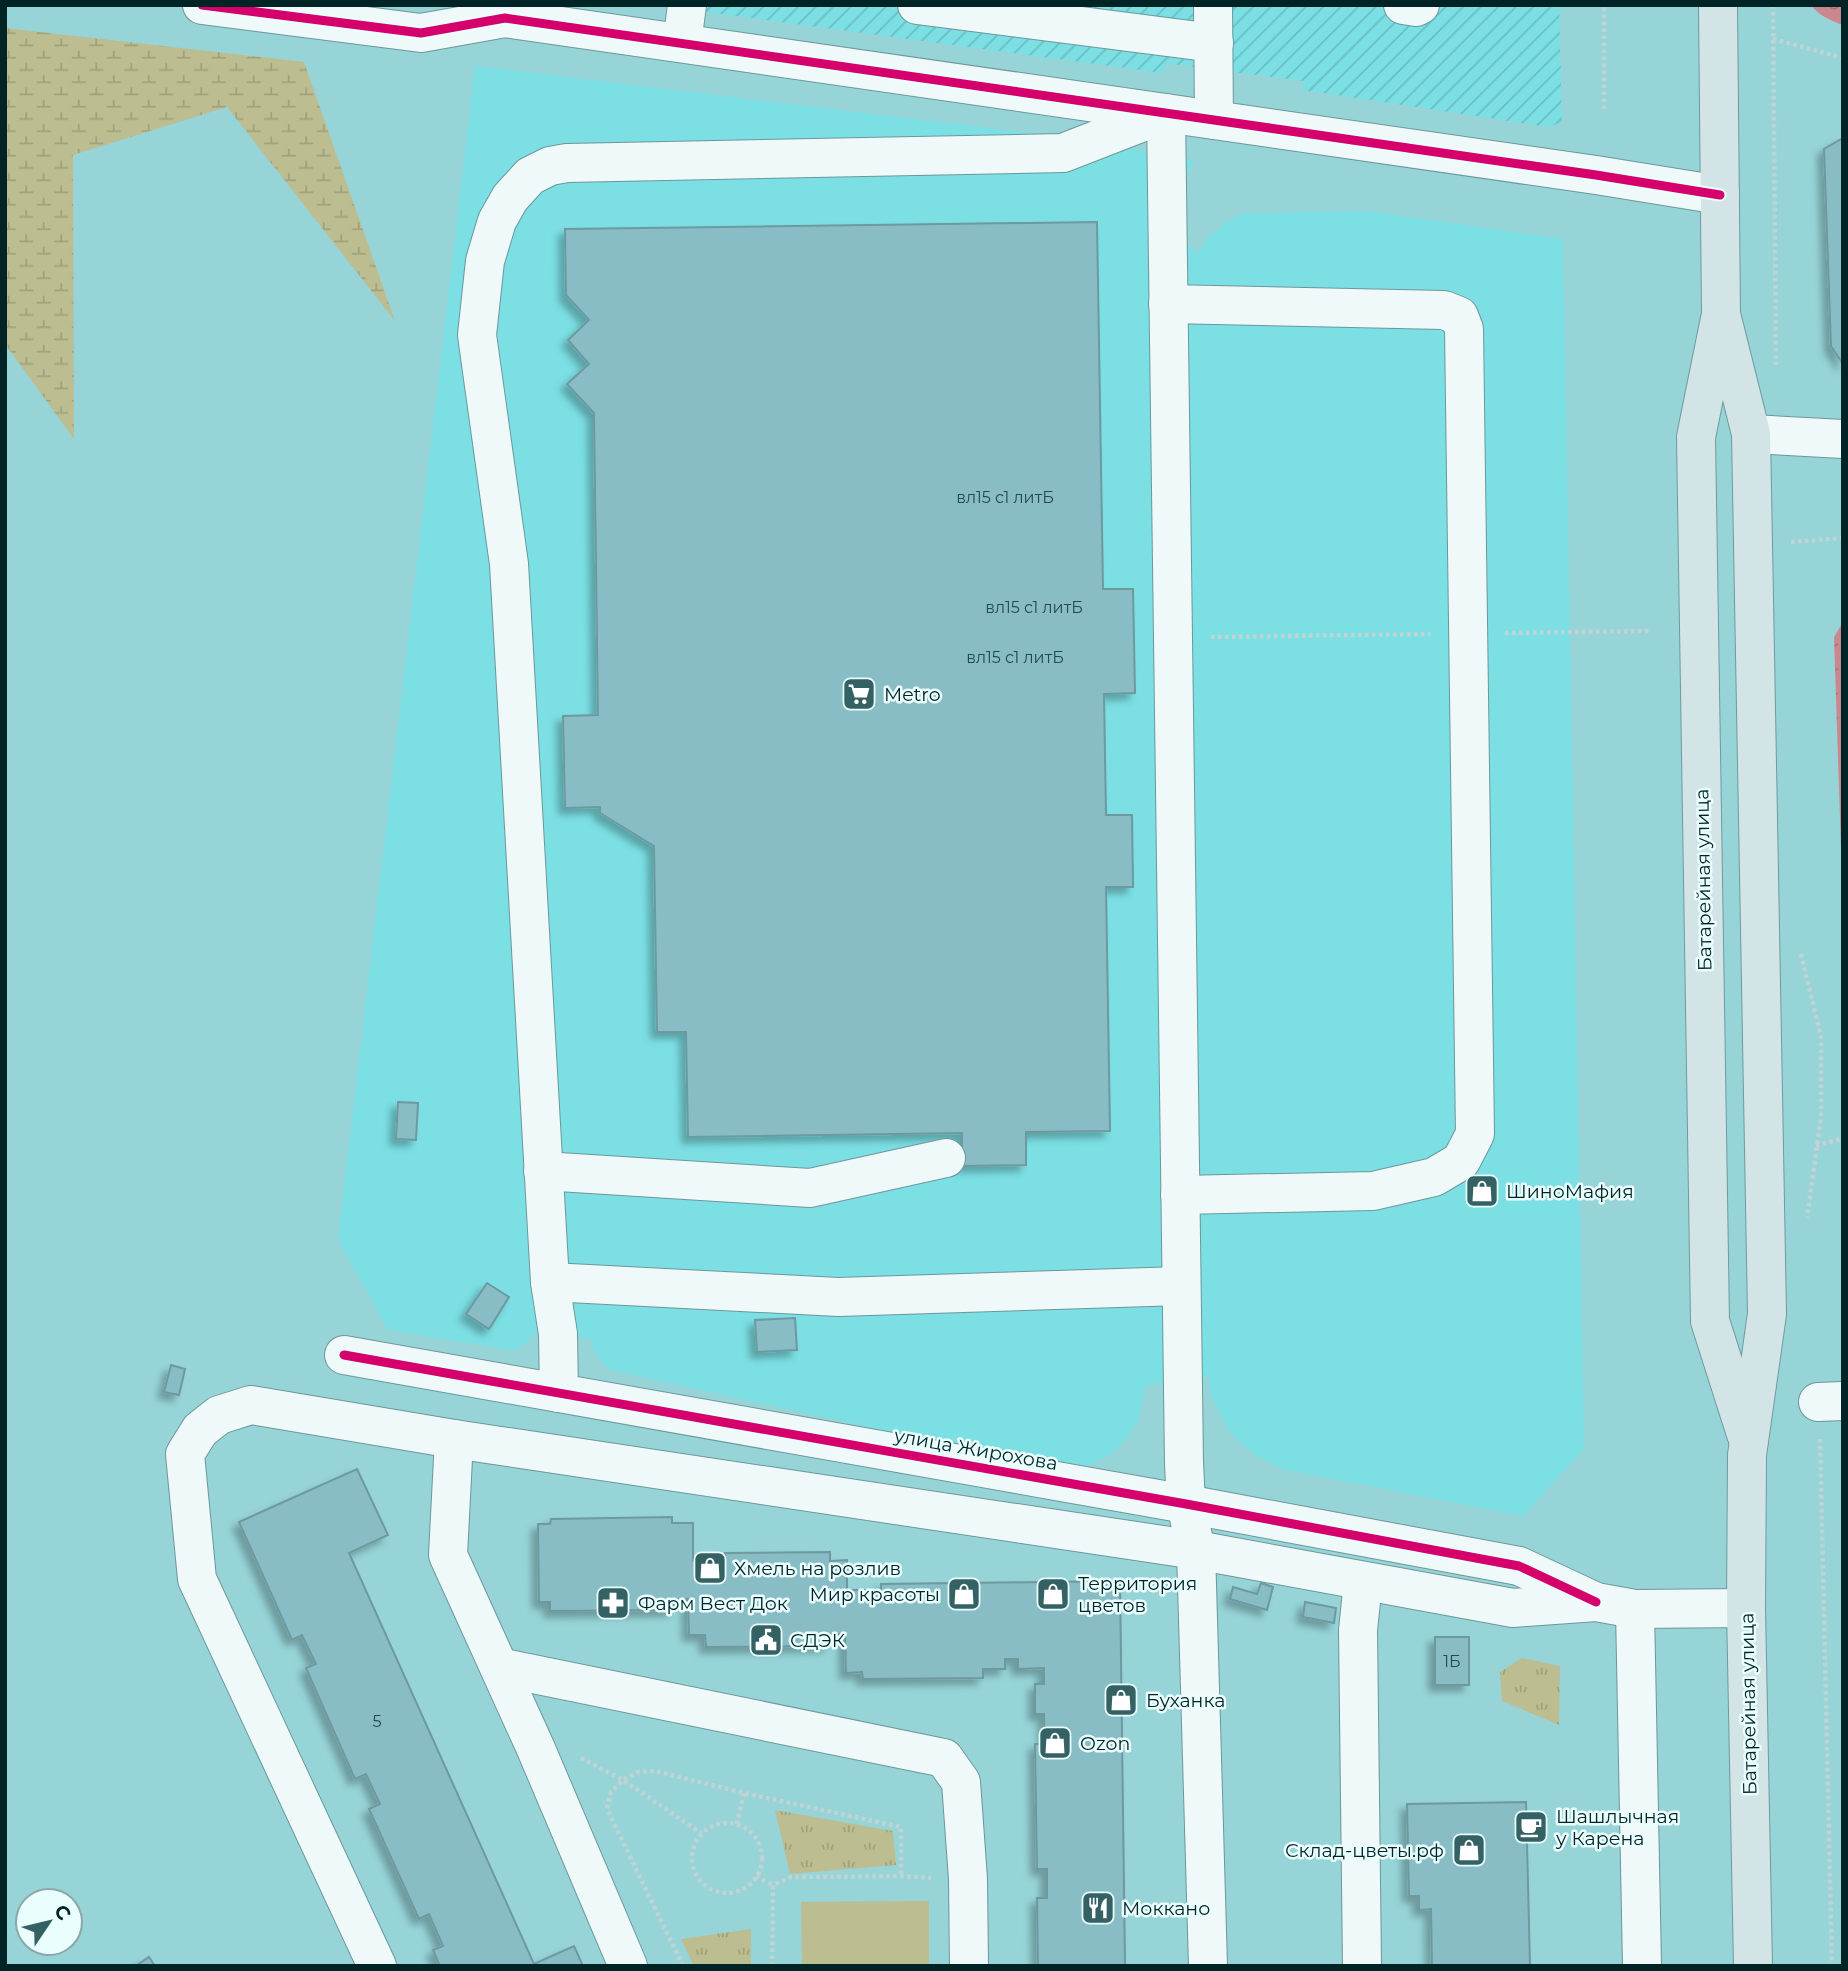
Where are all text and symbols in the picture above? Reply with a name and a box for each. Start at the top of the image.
house number: вл15 с1 литБ [956,488,1054,507]
house number: вл15 с1 литБ [985,598,1083,617]
house number: вл15 с1 литБ [966,648,1064,667]
supermarket icon: Metro [840,675,878,713]
place label: Metro [884,683,941,706]
street label: Батарейная улица [1690,789,1717,971]
shop icon: ШиноМафия [1463,1172,1501,1210]
place label: ШиноМафия [1506,1180,1634,1203]
street label: улица Жирохова [891,1424,1059,1475]
shop icon: Хмель на розлив [691,1549,729,1587]
place label: Хмель на розлив [734,1557,901,1580]
place label: Территория цветов [1078,1572,1197,1617]
shop icon: Мир красоты [945,1575,983,1613]
shop icon: Территория цветов [1034,1575,1072,1613]
place label: Мир красоты [809,1583,940,1606]
pharmacy icon: Фарм Вест Док [594,1584,632,1622]
place label: Фарм Вест Док [638,1592,788,1615]
street label: Батарейная улица [1735,1613,1762,1795]
public building icon: СДЭК [747,1621,785,1659]
place label: СДЭК [790,1629,845,1652]
house number: 1Б [1443,1652,1461,1671]
shop icon: Буханка [1102,1681,1140,1719]
place label: Буханка [1146,1689,1225,1712]
house number: 5 [372,1712,382,1731]
shop icon: Ozon [1036,1724,1074,1762]
place label: Ozon [1080,1732,1130,1755]
place label: Шашлычная у Карена [1555,1805,1679,1850]
cafe icon: Шашлычная у Карена [1512,1808,1550,1846]
shop icon: Склад-цветы.рф [1450,1831,1488,1869]
place label: Склад-цветы.рф [1285,1839,1444,1862]
north arrow [14,1887,84,1957]
restaurant icon: Моккано [1079,1889,1117,1927]
place label: Моккано [1122,1897,1210,1920]
text: С [49,1900,76,1925]

